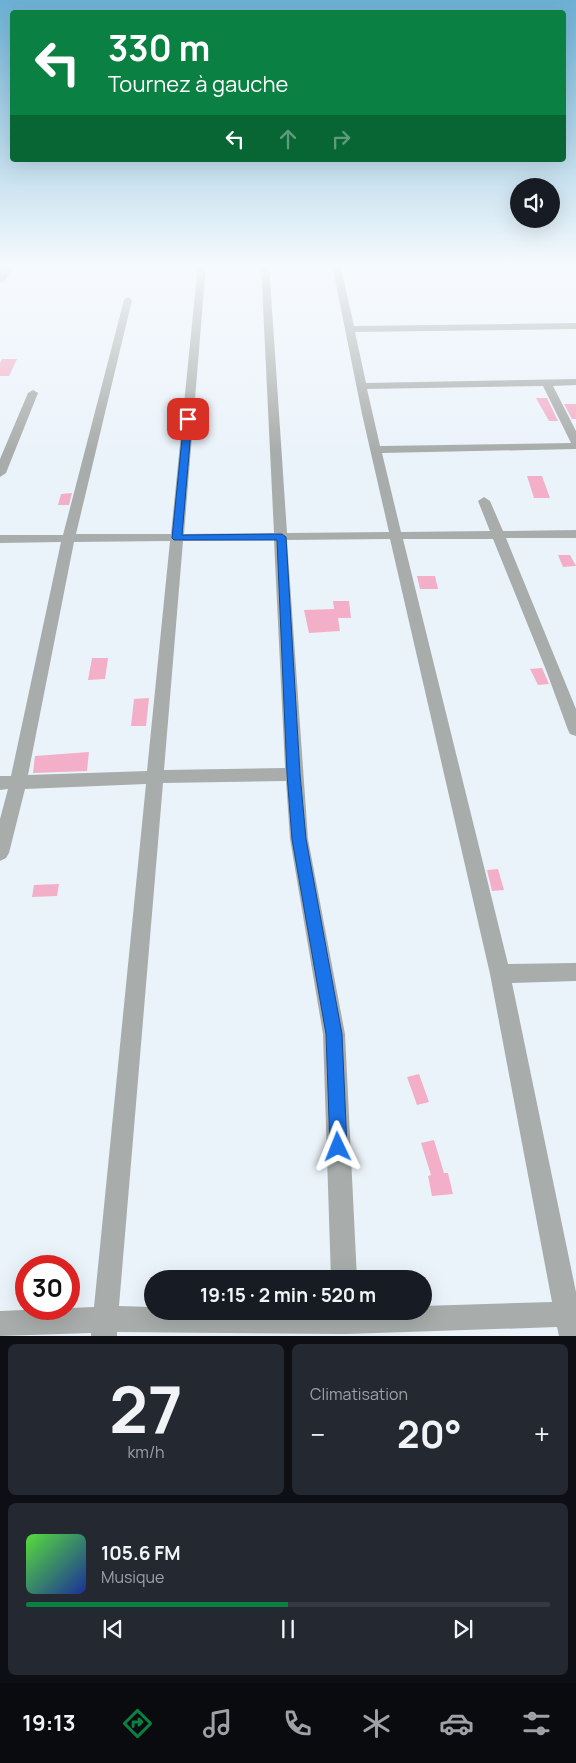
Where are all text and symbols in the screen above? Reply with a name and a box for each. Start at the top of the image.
text: 330 m [108,24,210,72]
icon: left [25,30,90,95]
text: Tournez à gauche [108,69,288,99]
icon: left [221,125,249,153]
icon: ahead [274,125,302,153]
icon: right [327,125,355,153]
map controls [510,178,560,228]
button: sound [510,178,560,228]
pin [167,398,209,440]
icon: arrive [174,405,202,433]
position arrow [311,1120,363,1172]
speed limit sign: 30 [15,1255,80,1320]
text: 19:15 · 2 min · 520 m [200,1282,376,1308]
text: 27 [109,1364,183,1453]
text: Climatisation [310,1383,408,1405]
text: 20° [397,1407,462,1459]
text: − [310,1415,325,1453]
text: + [534,1415,550,1453]
text: km/h [127,1441,165,1463]
text: 105.6 FM [101,1540,181,1566]
text: Musique [101,1566,164,1588]
icon: previous [99,1615,127,1643]
icon: pause [274,1615,302,1643]
icon: next [449,1615,477,1643]
icon: directions [120,1706,155,1741]
icon: music [200,1706,235,1741]
icon: phone [280,1706,315,1741]
icon: climate [359,1706,394,1741]
icon: car [439,1706,474,1741]
icon: filters [519,1706,554,1741]
text: 19:13 [22,1708,76,1738]

